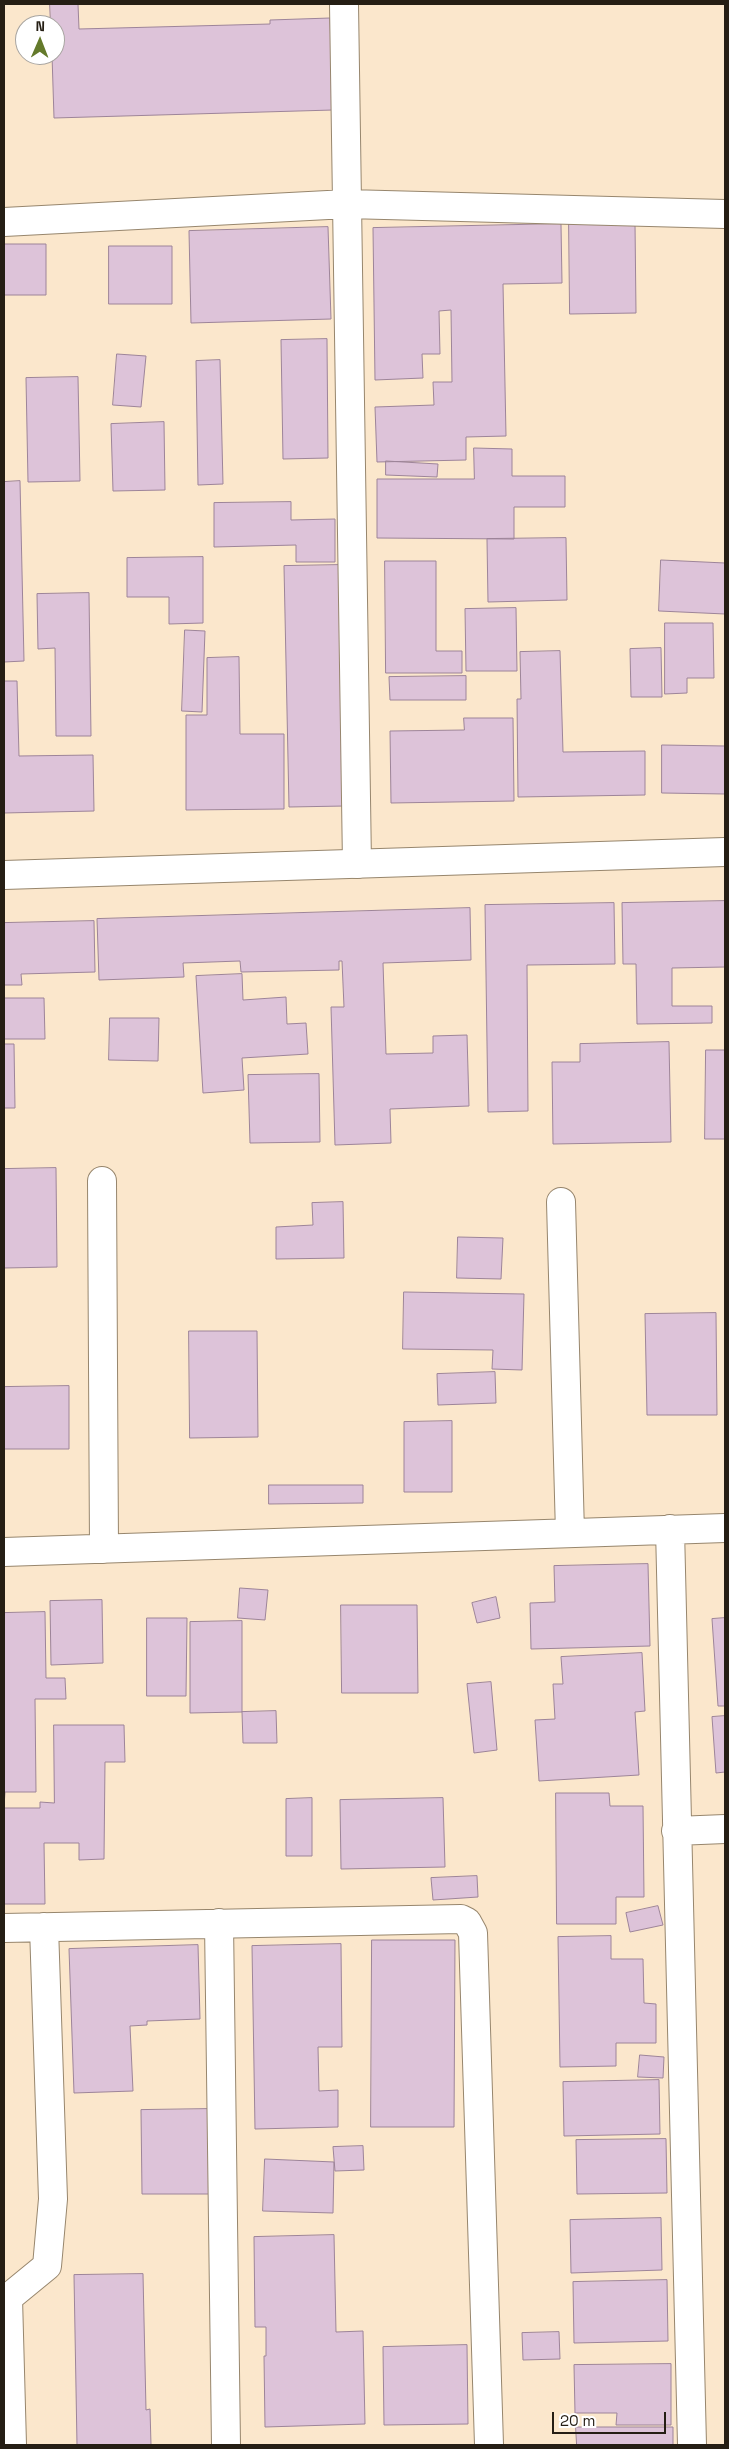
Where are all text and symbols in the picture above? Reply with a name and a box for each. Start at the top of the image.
north arrow [15,15,65,65]
text: N [35,17,45,35]
scale bar [554,2402,668,2434]
text: 20 m [560,2411,595,2430]

